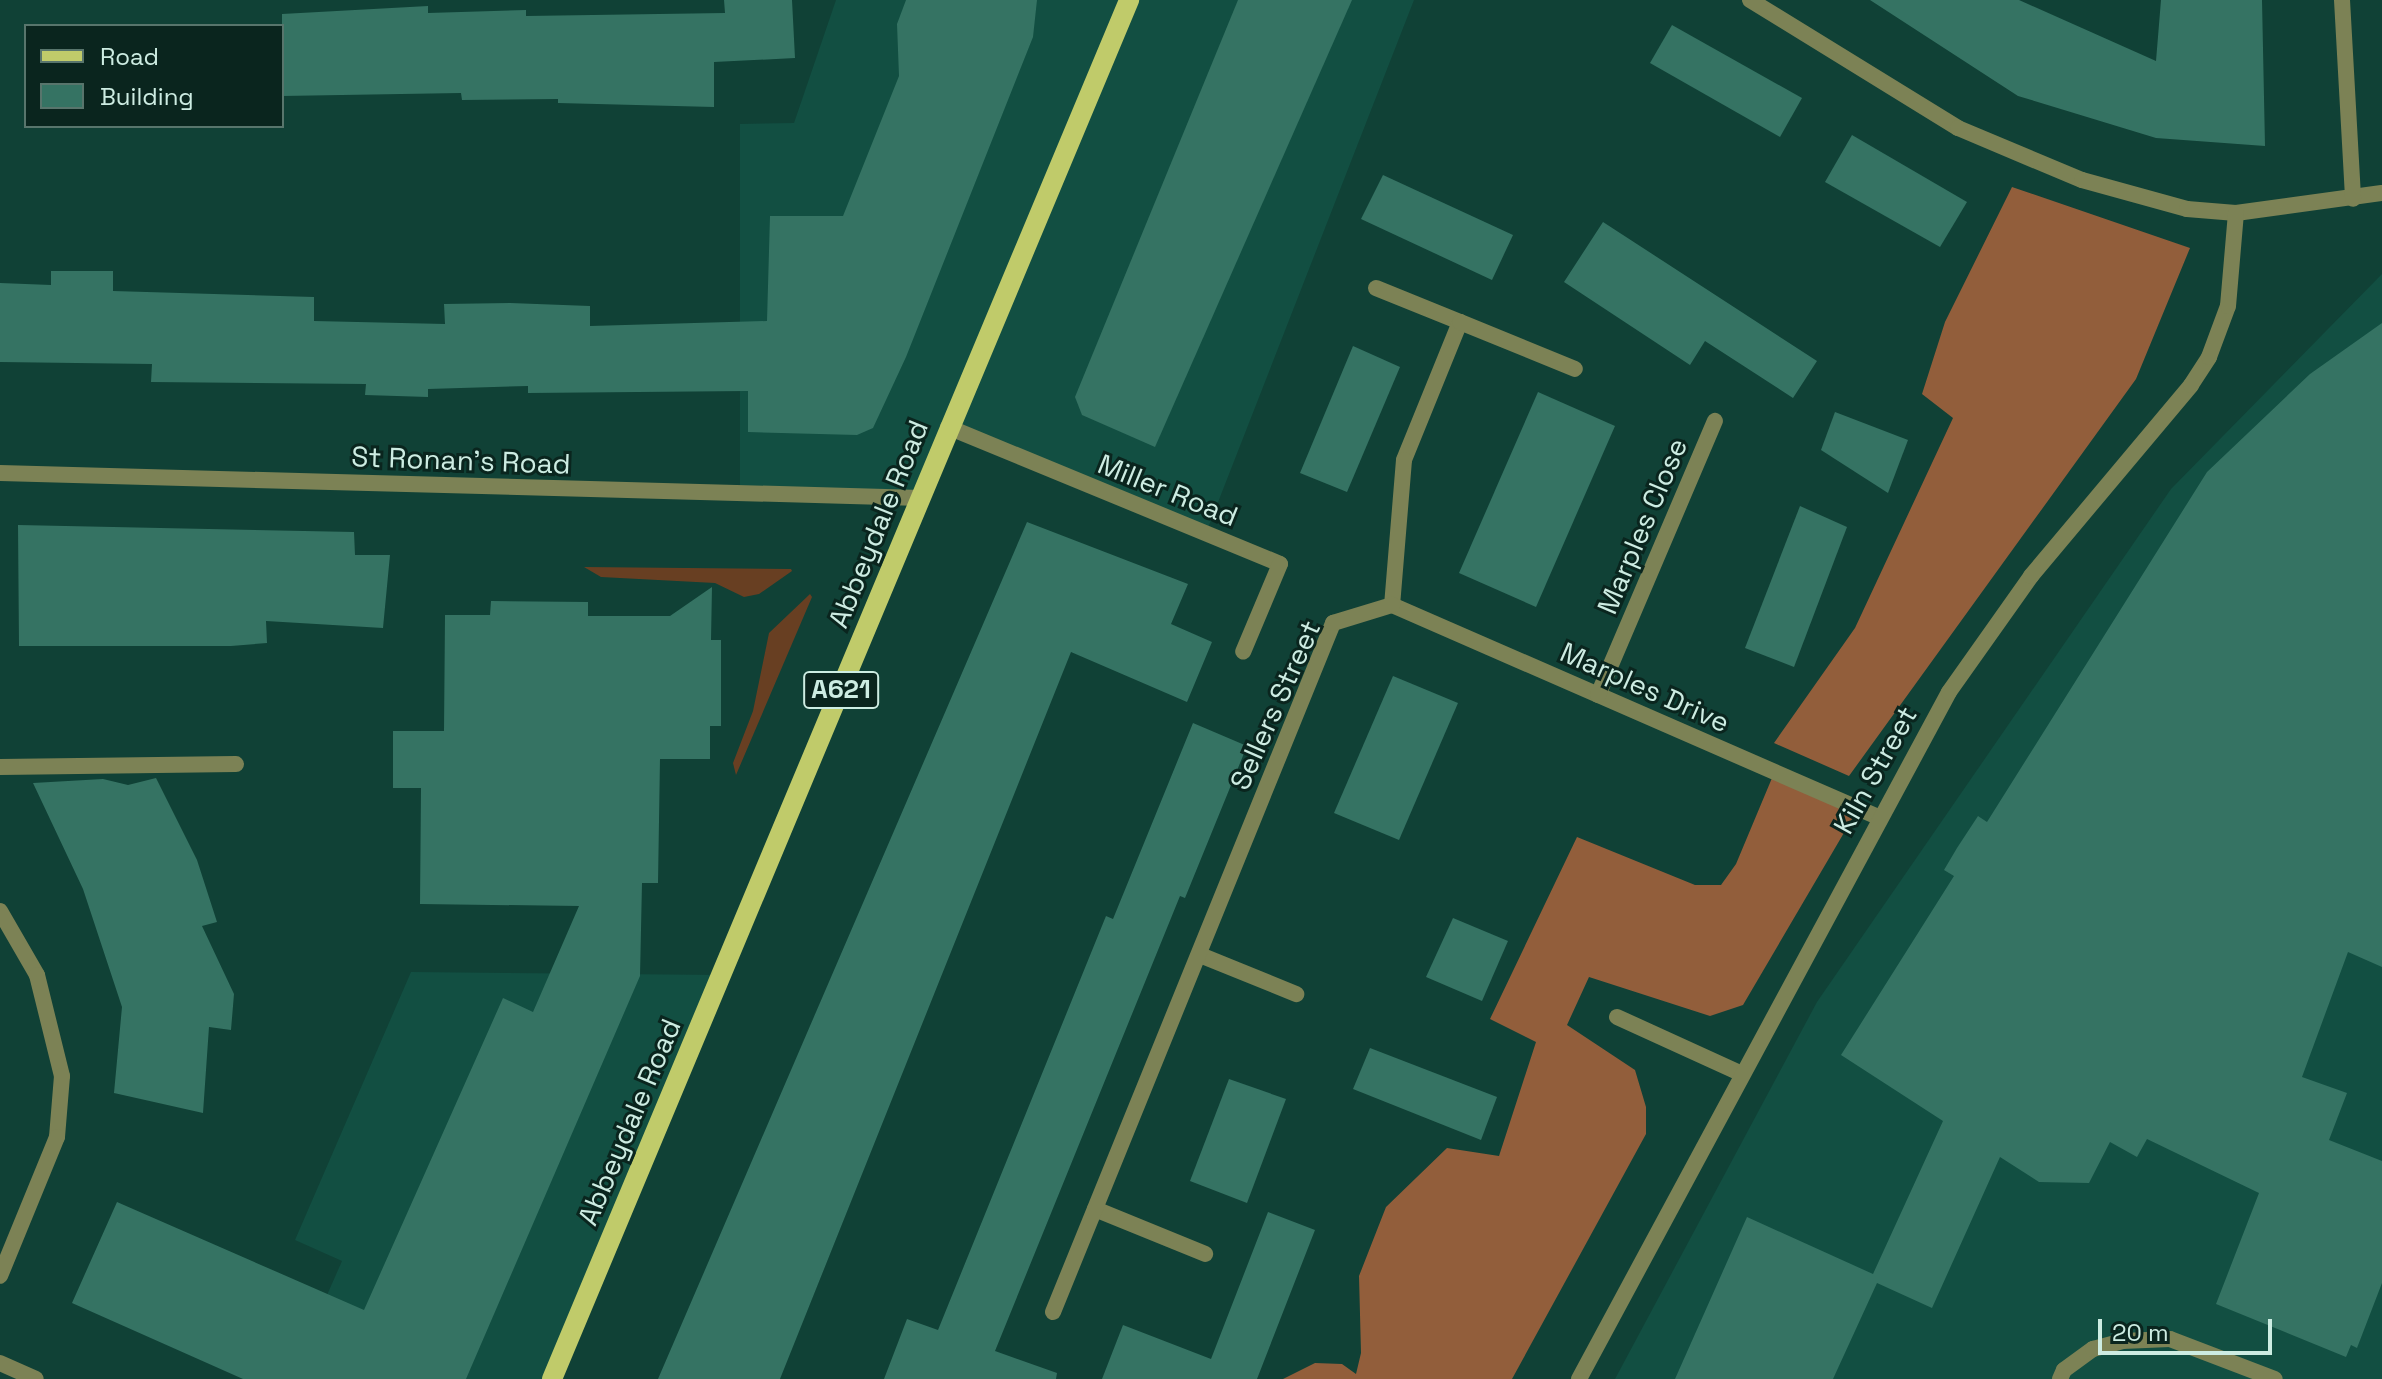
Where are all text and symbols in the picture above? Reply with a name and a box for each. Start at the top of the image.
legend [24,24,284,128]
text: Road [100,41,159,72]
text: Building [100,81,194,112]
street label: Abbeydale Road [821,415,935,633]
street label: Marples Close [1590,433,1694,619]
street label: St Ronan's Road [351,439,571,481]
street label: Miller Road [1093,447,1243,533]
street label: Sellers Street [1223,615,1327,795]
street label: Marples Drive [1555,635,1735,739]
road number: A621 [803,668,879,712]
street label: Kiln Street [1826,700,1924,840]
street label: Abbeydale Road [570,1014,688,1230]
scale bar [2102,1303,2276,1353]
text: 20 m [2112,1317,2169,1348]

